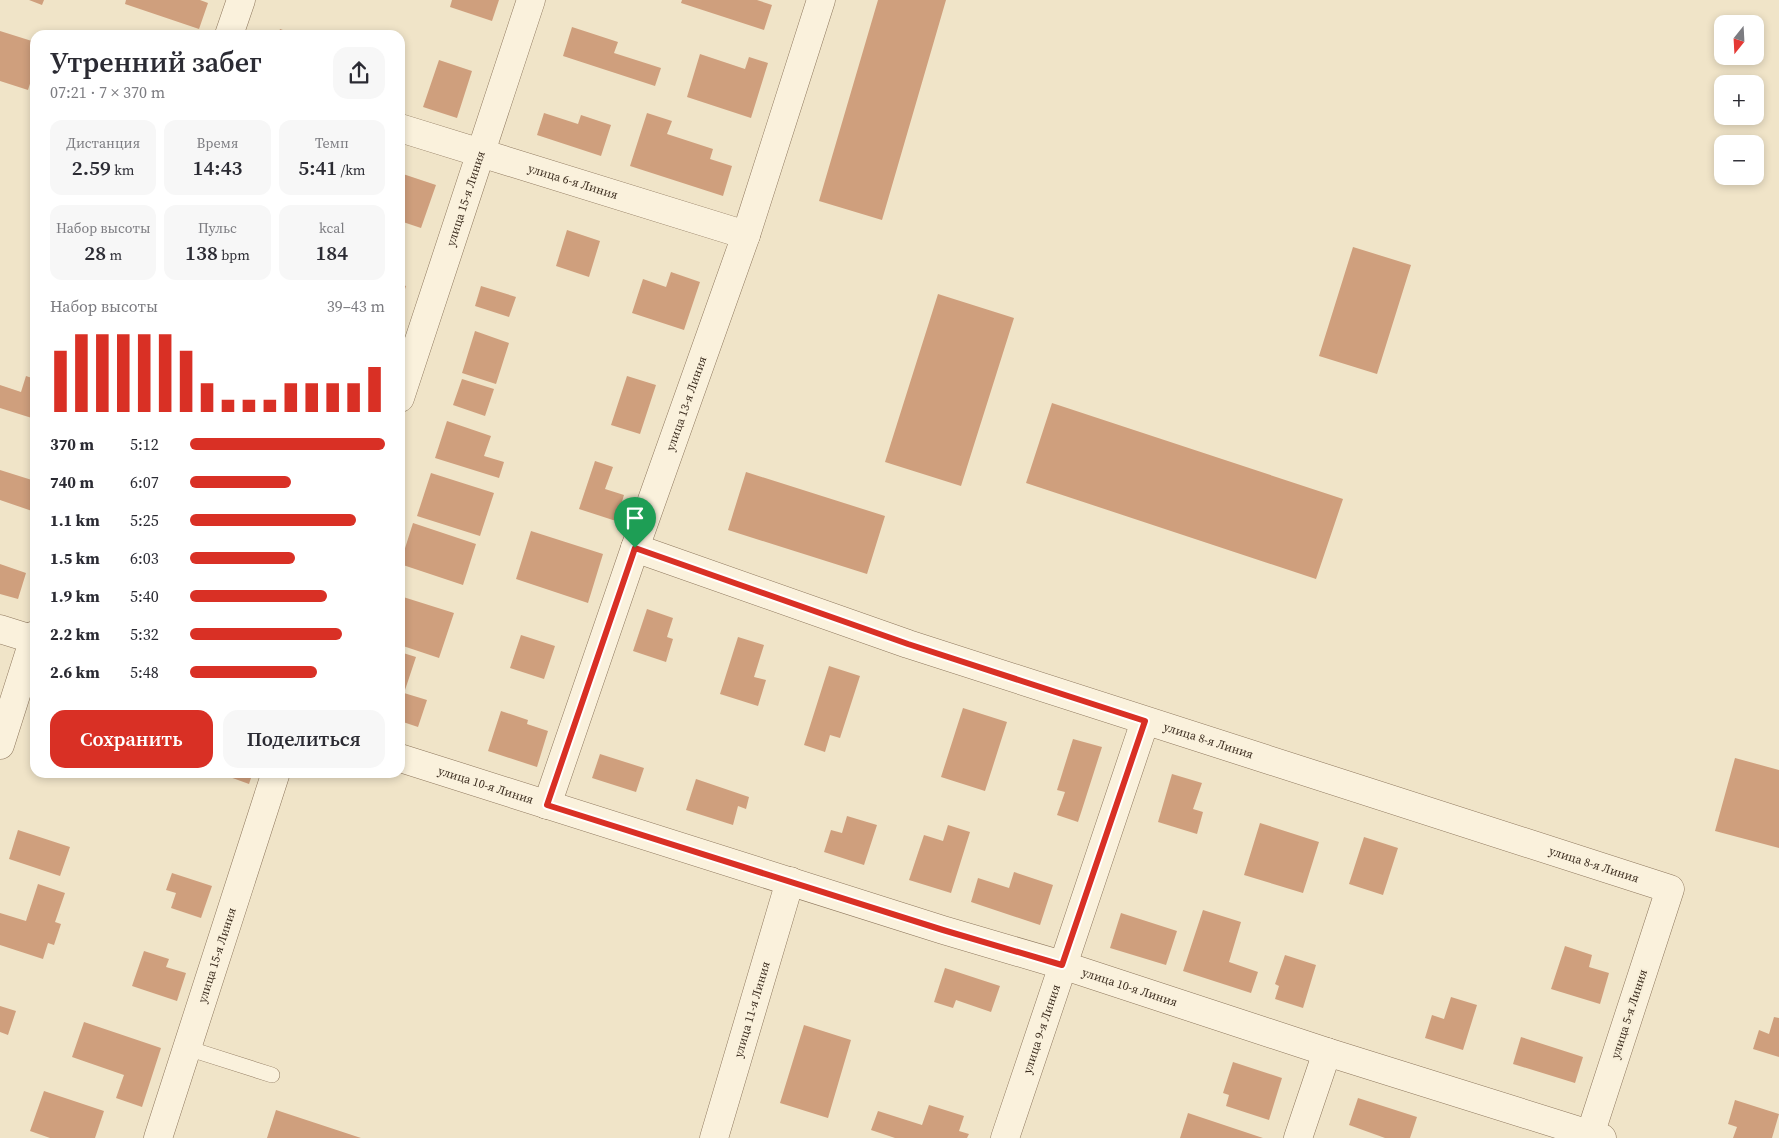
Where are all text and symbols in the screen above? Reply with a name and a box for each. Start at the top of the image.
north arrow [1714,15,1764,65]
map controls [1714,15,1764,185]
text: Утренний забег [50,43,262,81]
button: share [333,47,385,99]
button: + [1714,75,1764,125]
text: 07:21 · 7 × 370 m [50,81,165,103]
text: Дистанция [66,133,140,153]
text: Время [197,133,238,153]
text: Темп [315,133,349,153]
button: − [1714,135,1764,185]
street label: улица 15-я Линия [443,149,489,248]
text: 2.59 [72,153,111,182]
text: 14:43 [193,153,242,182]
text: 5:41 [298,153,337,182]
text: km [111,160,134,180]
text: /km [337,160,365,180]
street label: улица 6-я Линия [526,160,620,203]
text: Набор высоты [56,218,150,238]
text: Пульс [198,218,237,238]
text: kcal [319,218,345,238]
text: 28 [84,238,106,267]
text: 138 [185,238,218,267]
text: 184 [315,238,348,267]
text: m [106,245,122,265]
text: bpm [218,245,250,265]
text: Набор высоты [50,295,158,317]
text: 39–43 m [327,295,385,317]
street label: улица 13-я Линия [662,354,710,453]
text: 370 m [50,433,94,455]
text: 5:12 [130,433,159,455]
text: 740 m [50,471,94,493]
text: 6:07 [130,471,159,493]
pin [614,497,656,548]
icon: arrive [621,504,649,532]
text: 1.1 km [50,509,100,531]
text: 5:25 [130,509,159,531]
text: 1.5 km [50,547,100,569]
text: 6:03 [130,547,159,569]
text: 1.9 km [50,585,100,607]
text: 5:40 [130,585,159,607]
text: 2.2 km [50,623,100,645]
text: 5:32 [130,623,159,645]
text: 2.6 km [50,661,100,683]
text: 5:48 [130,661,159,683]
button: Сохранить [50,710,213,768]
button: Поделиться [223,710,385,768]
street label: улица 8-я Линия [1162,719,1255,763]
street label: улица 10-я Линия [436,763,536,808]
street label: улица 8-я Линия [1547,843,1641,886]
street label: улица 15-я Линия [194,906,240,1005]
street label: улица 11-я Линия [730,960,774,1059]
street label: улица 10-я Линия [1080,964,1180,1010]
street label: улица 5-я Линия [1607,967,1651,1061]
street label: улица 9-я Линия [1019,982,1064,1076]

